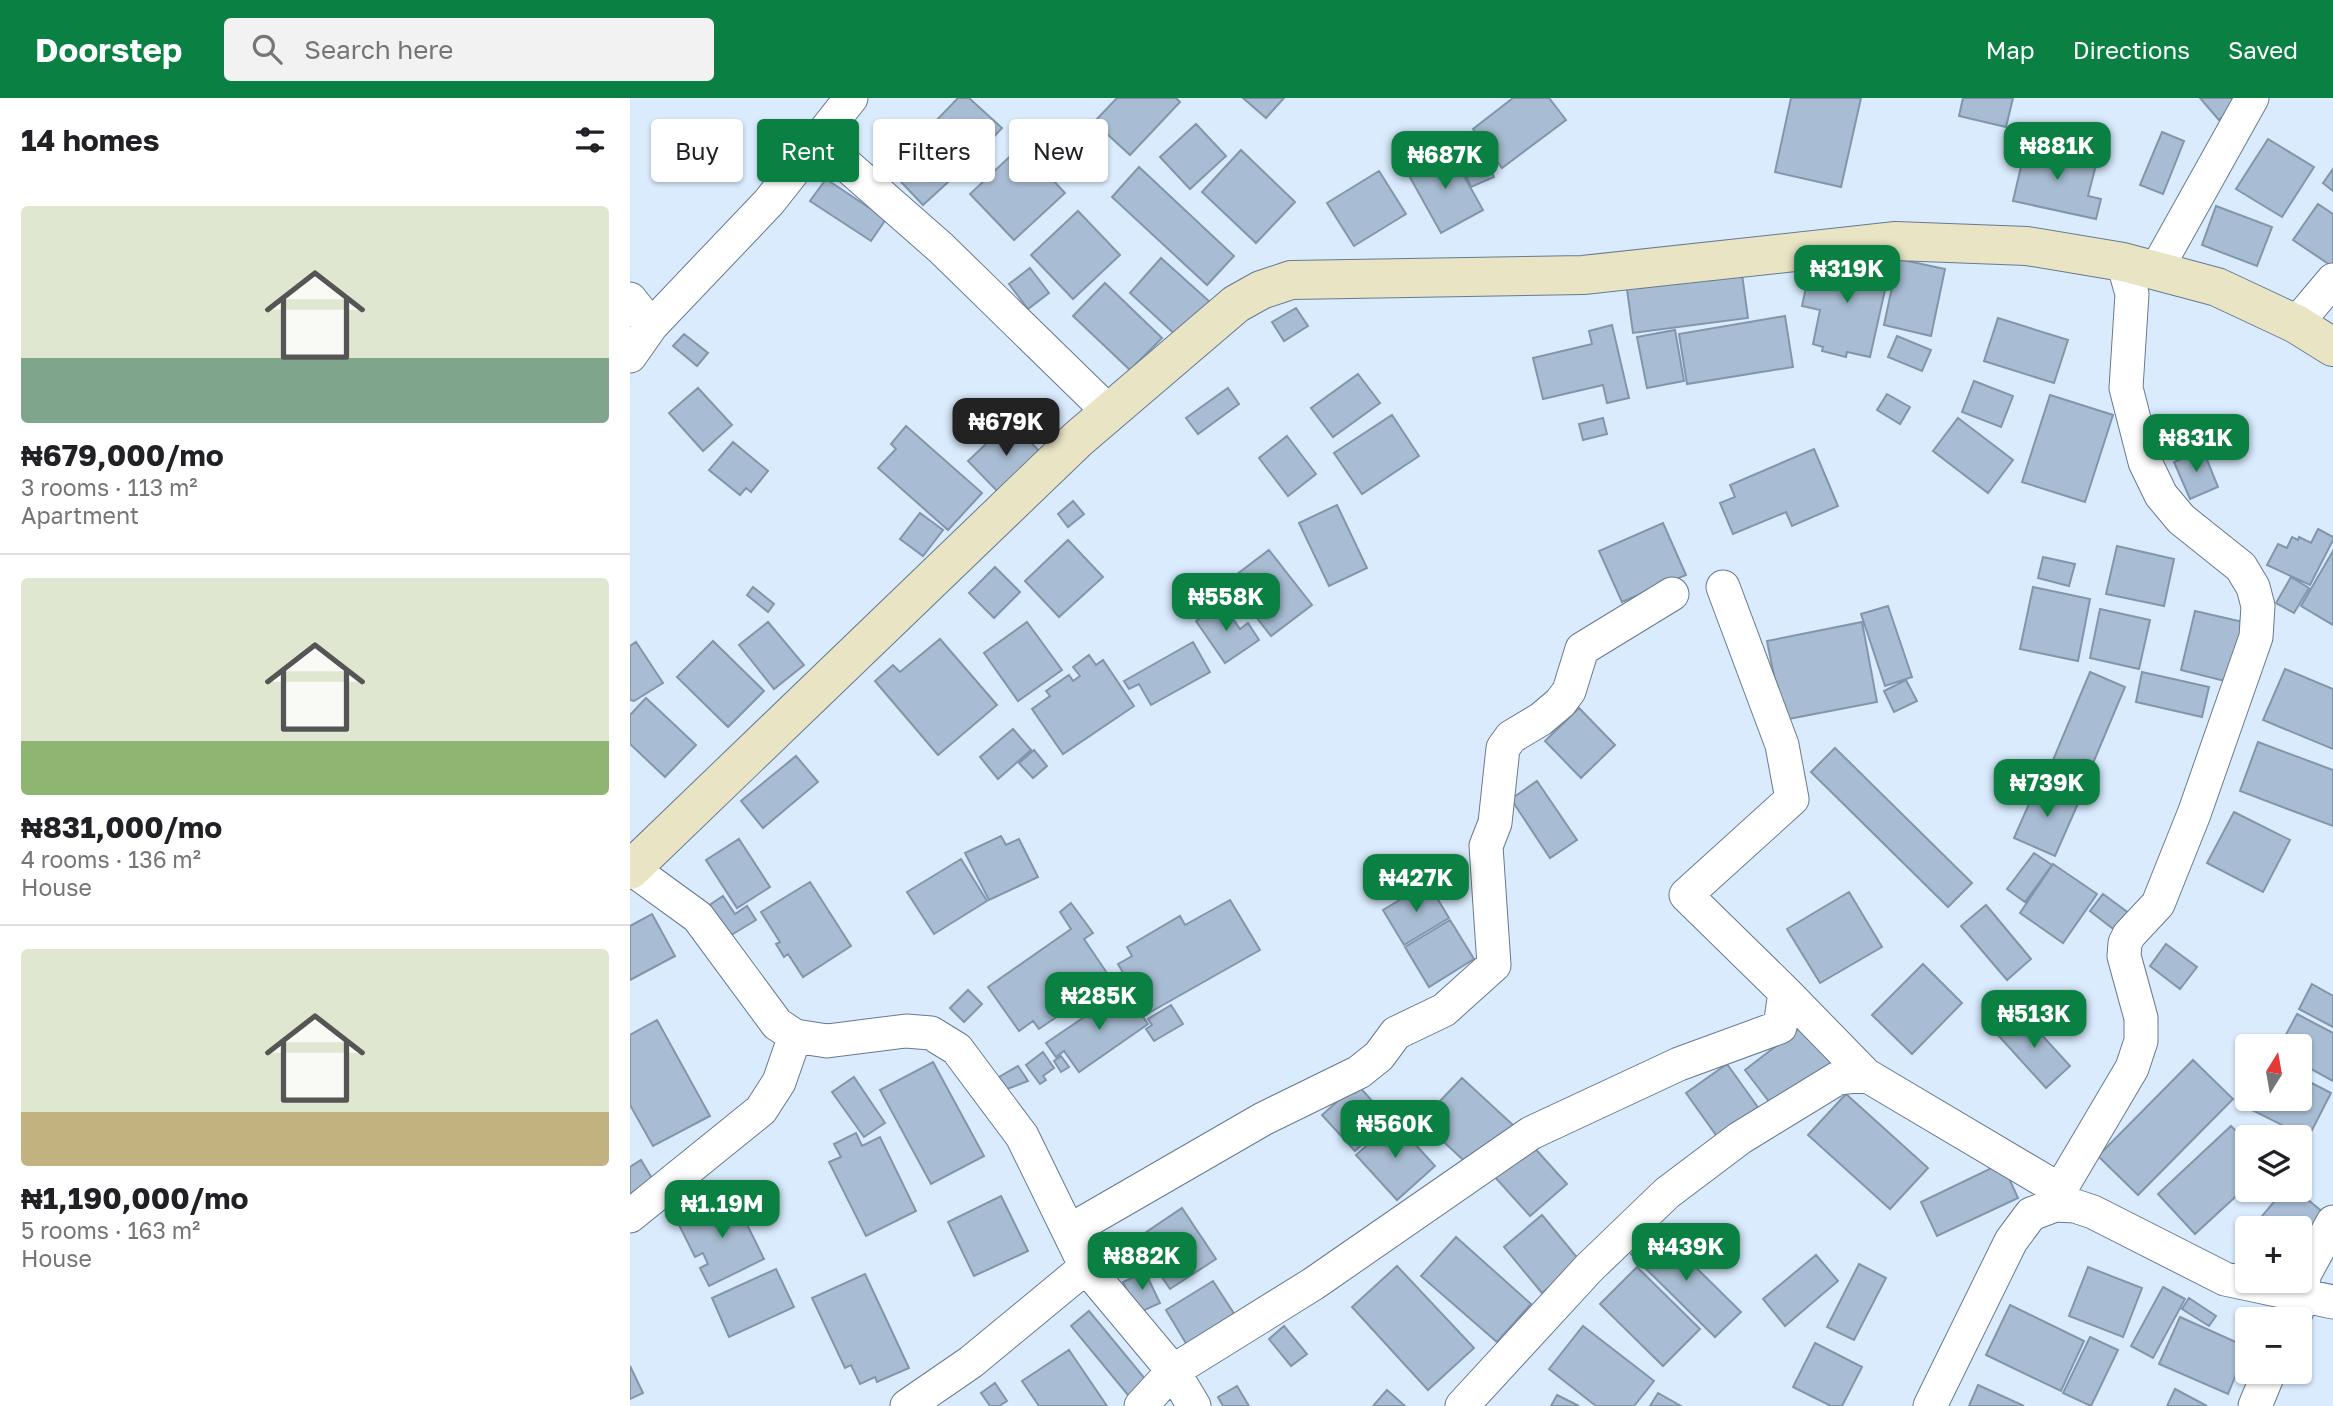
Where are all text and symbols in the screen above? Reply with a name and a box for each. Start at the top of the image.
search box [224,18,714,81]
text: Doorstep [35,30,182,69]
icon: search [248,30,286,68]
text: Search here [304,34,453,65]
text: Map [1986,35,2035,64]
text: Directions [2073,35,2190,64]
text: Saved [2228,35,2298,64]
chip: Buy [651,119,743,182]
chip: Rent [757,119,859,182]
chip: Filters [873,119,995,182]
chip: New [1009,119,1108,182]
icon: filters [571,121,609,159]
text: 14 homes [21,122,160,158]
pin: ₦881K [2008,122,2106,182]
text: ₦881K [2020,131,2094,159]
pin: ₦687K [1396,132,1494,191]
text: ₦687K [1407,140,1483,168]
pin: ₦319K [1798,246,1896,305]
icon: home [252,252,378,378]
text: ₦319K [1810,254,1884,282]
pin: ₦679K [957,398,1055,458]
text: ₦679K [968,407,1044,435]
pin: ₦831K [2147,414,2245,474]
text: ₦831K [2159,423,2233,451]
text: ₦679,000/mo [21,437,224,473]
text: 3 rooms · 113 m² [21,473,198,501]
text: Apartment [21,501,139,529]
pin: ₦558K [1177,574,1275,633]
text: ₦558K [1188,582,1264,610]
icon: home [252,624,378,750]
pin: ₦739K [1998,760,2096,819]
text: ₦739K [2010,768,2084,796]
text: ₦831,000/mo [21,809,222,845]
text: 4 rooms · 136 m² [21,845,201,873]
pin: ₦427K [1367,854,1465,914]
text: ₦427K [1379,863,1453,891]
text: House [21,873,92,901]
pin: ₦285K [1050,972,1148,1032]
text: ₦285K [1061,981,1137,1009]
pin: ₦513K [1985,990,2083,1050]
icon: home [252,995,378,1121]
text: ₦513K [1997,999,2071,1027]
north arrow [2235,1034,2312,1111]
map controls [2235,1034,2312,1384]
pin: ₦560K [1346,1100,1444,1160]
text: ₦560K [1357,1109,1433,1137]
button: layers [2235,1125,2312,1202]
text: ₦1,190,000/mo [21,1180,248,1216]
pin: ₦1.19M [665,1180,779,1240]
text: ₦1.19M [681,1189,763,1217]
text: 5 rooms · 163 m² [21,1216,200,1244]
button: + [2235,1216,2312,1293]
pin: ₦439K [1637,1224,1735,1283]
pin: ₦882K [1093,1232,1191,1292]
text: ₦439K [1648,1232,1724,1260]
text: ₦882K [1104,1241,1180,1269]
text: House [21,1244,92,1272]
button: − [2235,1307,2312,1384]

